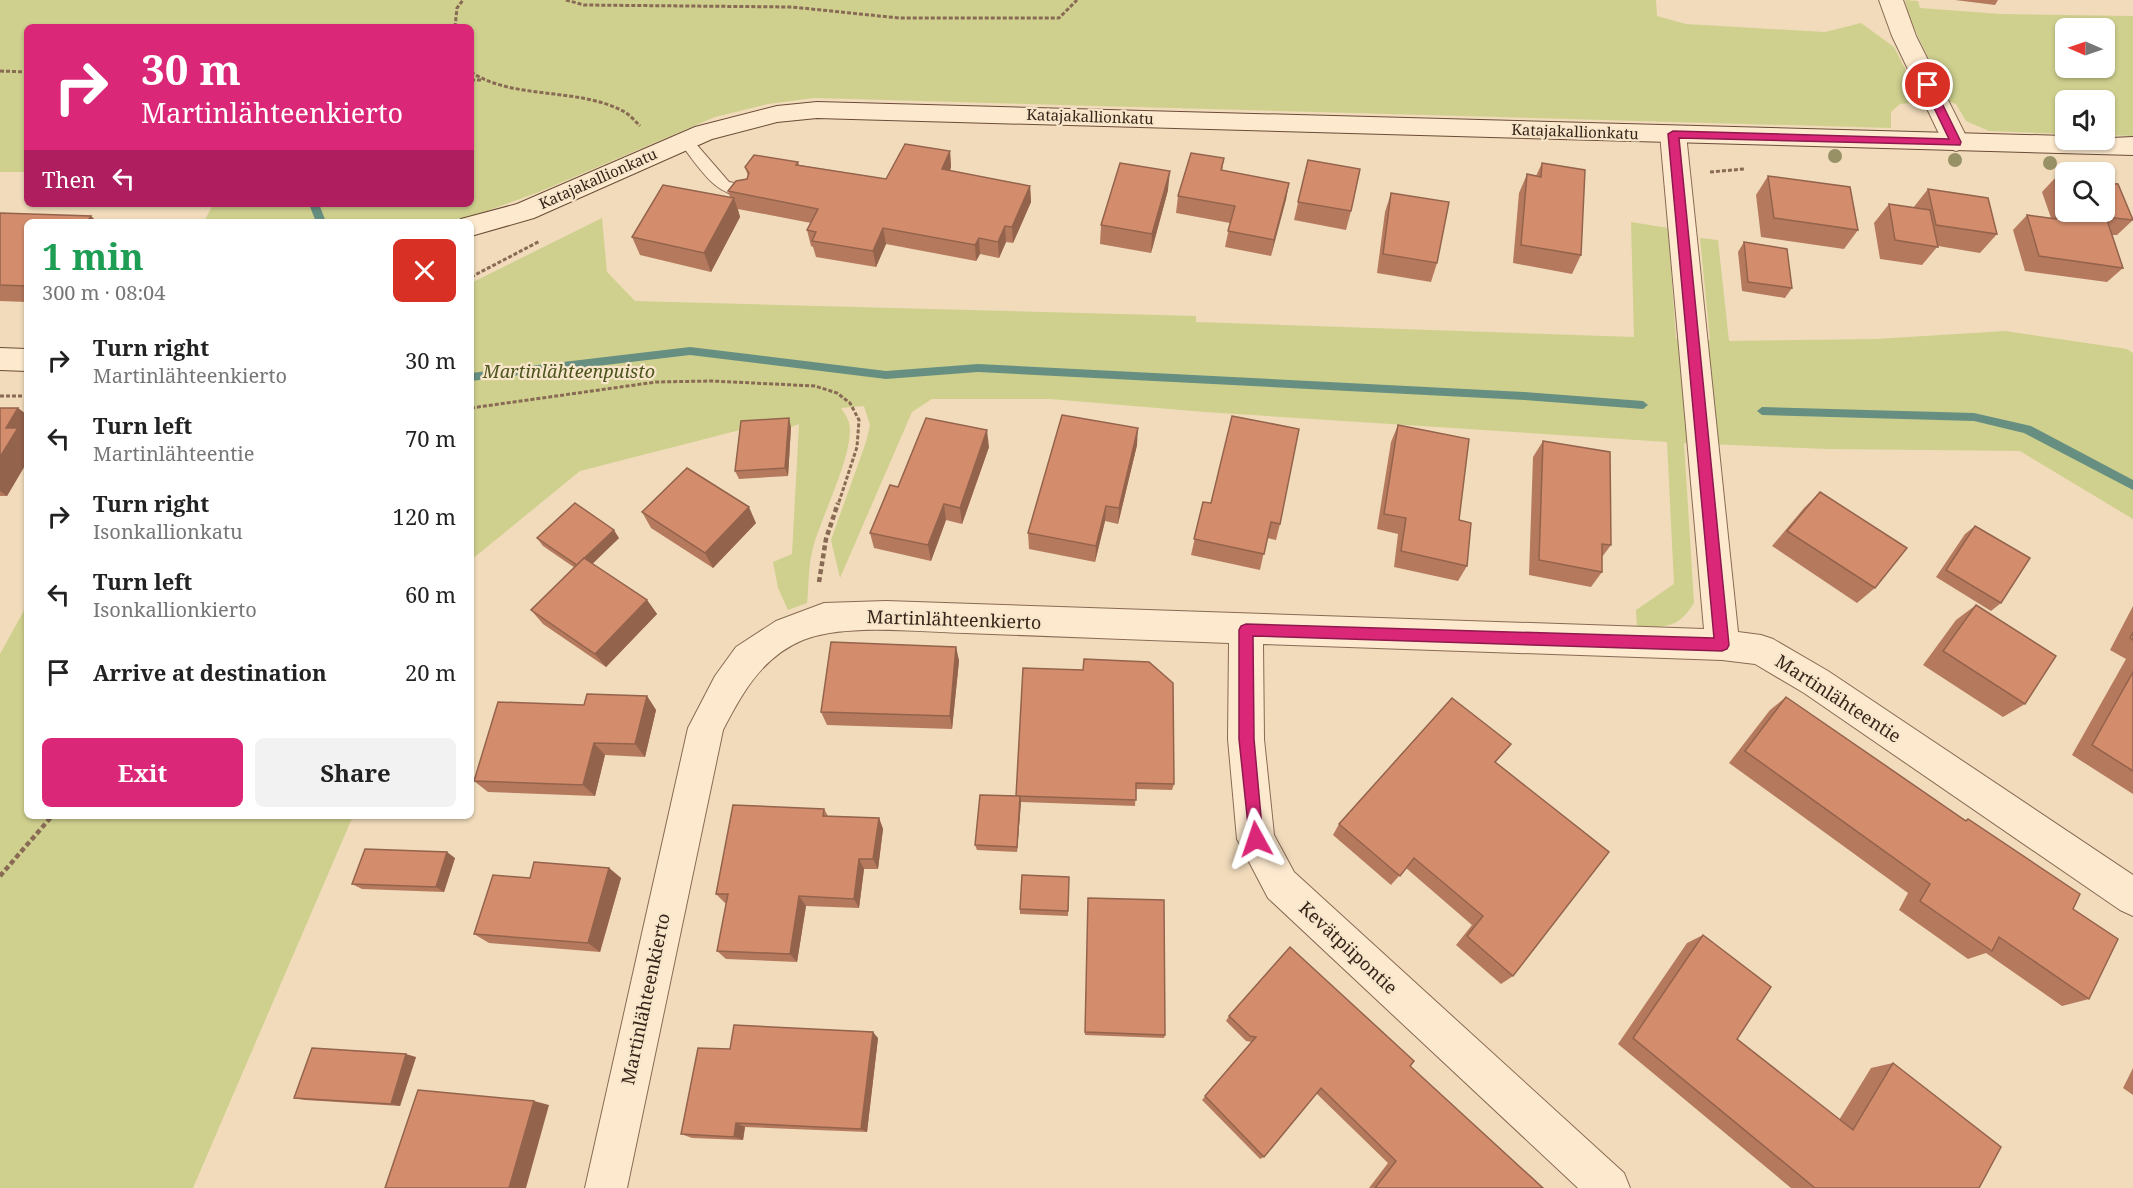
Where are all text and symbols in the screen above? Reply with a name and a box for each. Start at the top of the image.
north arrow [2055,18,2115,78]
map controls [2055,18,2115,222]
text: 30 m [141,40,241,97]
icon: right [42,48,120,126]
pin [1902,59,1953,110]
icon: arrive [1911,68,1944,101]
button: sound [2055,90,2115,150]
text: Martinlähteenkierto [141,94,403,131]
street label: Katajakallionkatu [1026,104,1154,128]
street label: Katajakallionkatu [1511,119,1639,143]
street label: Katajakallionkatu [535,143,660,213]
icon: left [107,162,140,195]
button: search [2055,162,2115,222]
text: Then [42,164,95,194]
text: 1 min [42,232,144,281]
button: close [393,239,456,302]
text: 300 m · 08:04 [42,279,165,306]
text: Turn right [93,332,209,362]
icon: right [42,344,75,377]
text: 30 m [405,345,456,375]
park label: Martinlähteenpuisto [482,359,655,383]
text: Martinlähteenkierto [93,362,287,389]
text: Turn left [93,410,192,440]
icon: left [42,422,75,455]
text: 70 m [405,423,456,453]
text: Martinlähteentie [93,440,254,467]
text: Turn right [93,488,209,518]
icon: right [42,500,75,533]
text: 120 m [393,501,456,531]
text: Isonkallionkatu [93,518,243,545]
text: Turn left [93,566,192,596]
icon: left [42,578,75,611]
text: 60 m [405,579,456,609]
text: Isonkallionkierto [93,596,257,623]
street label: Martinlähteenkierto [866,604,1042,634]
street label: Martinlähteentie [1771,649,1906,748]
icon: arrive [42,656,75,689]
text: Arrive at destination [93,657,327,687]
text: 20 m [405,657,456,687]
button: Exit [42,738,243,807]
button: Share [255,738,456,807]
position arrow [1224,807,1288,871]
street label: Kevätpiipontie [1294,895,1403,999]
street label: Martinlähteenkierto [615,911,675,1087]

